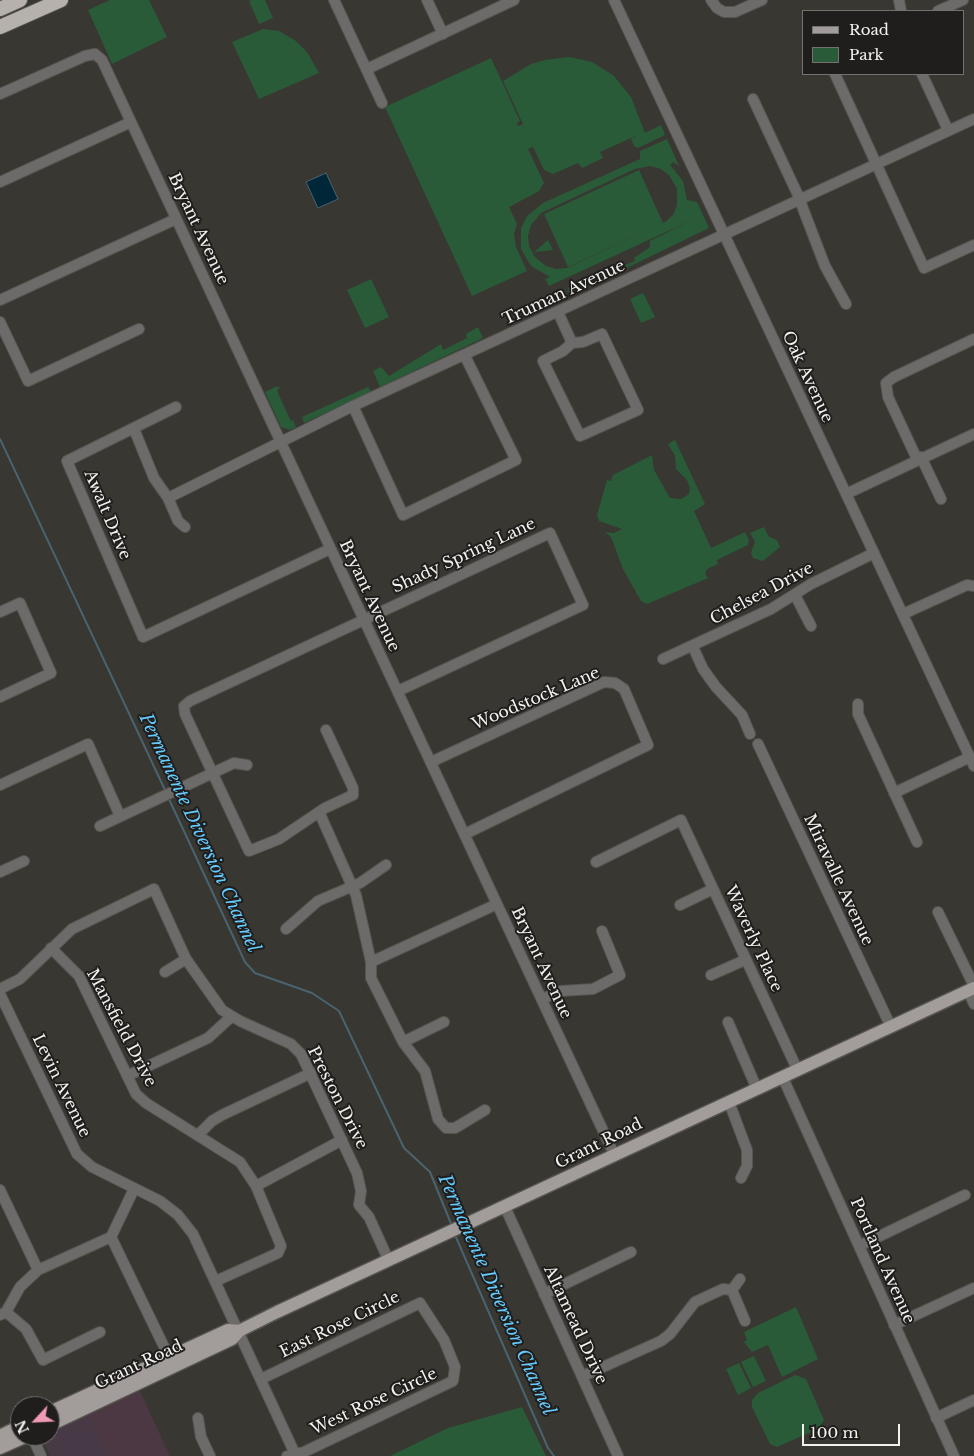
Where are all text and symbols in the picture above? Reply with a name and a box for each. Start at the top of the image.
legend [802,10,964,75]
text: Road [849,20,889,39]
text: Park [849,45,884,64]
street label: Bryant Avenue [164,170,232,288]
street label: Truman Avenue [500,256,628,330]
street label: Oak Avenue [777,328,837,426]
street label: Awalt Drive [80,467,134,563]
street label: Shady Spring Lane [389,514,539,598]
street label: Bryant Avenue [335,537,403,655]
street label: Chelsea Drive [707,559,817,629]
street label: Woodstock Lane [469,663,603,735]
water label: Permanente Diversion Channel [134,710,264,956]
street label: Miravalle Avenue [799,811,877,949]
street label: Waverly Place [720,883,786,995]
street label: Bryant Avenue [507,904,575,1022]
street label: Mansfield Drive [82,966,160,1090]
street label: Levin Avenue [28,1031,94,1141]
street label: Preston Drive [303,1043,371,1153]
street label: Grant Road [552,1115,646,1173]
water label: Permanente Diversion Channel [433,1171,559,1419]
street label: Portland Avenue [846,1195,918,1327]
street label: Altamead Drive [539,1263,611,1387]
street label: East Rose Circle [277,1288,403,1362]
street label: Grant Road [92,1336,186,1394]
street label: West Rose Circle [308,1364,440,1440]
north arrow [10,1396,60,1446]
scale bar [804,1414,902,1446]
text: N [11,1417,33,1437]
text: 100 m [810,1423,859,1442]

